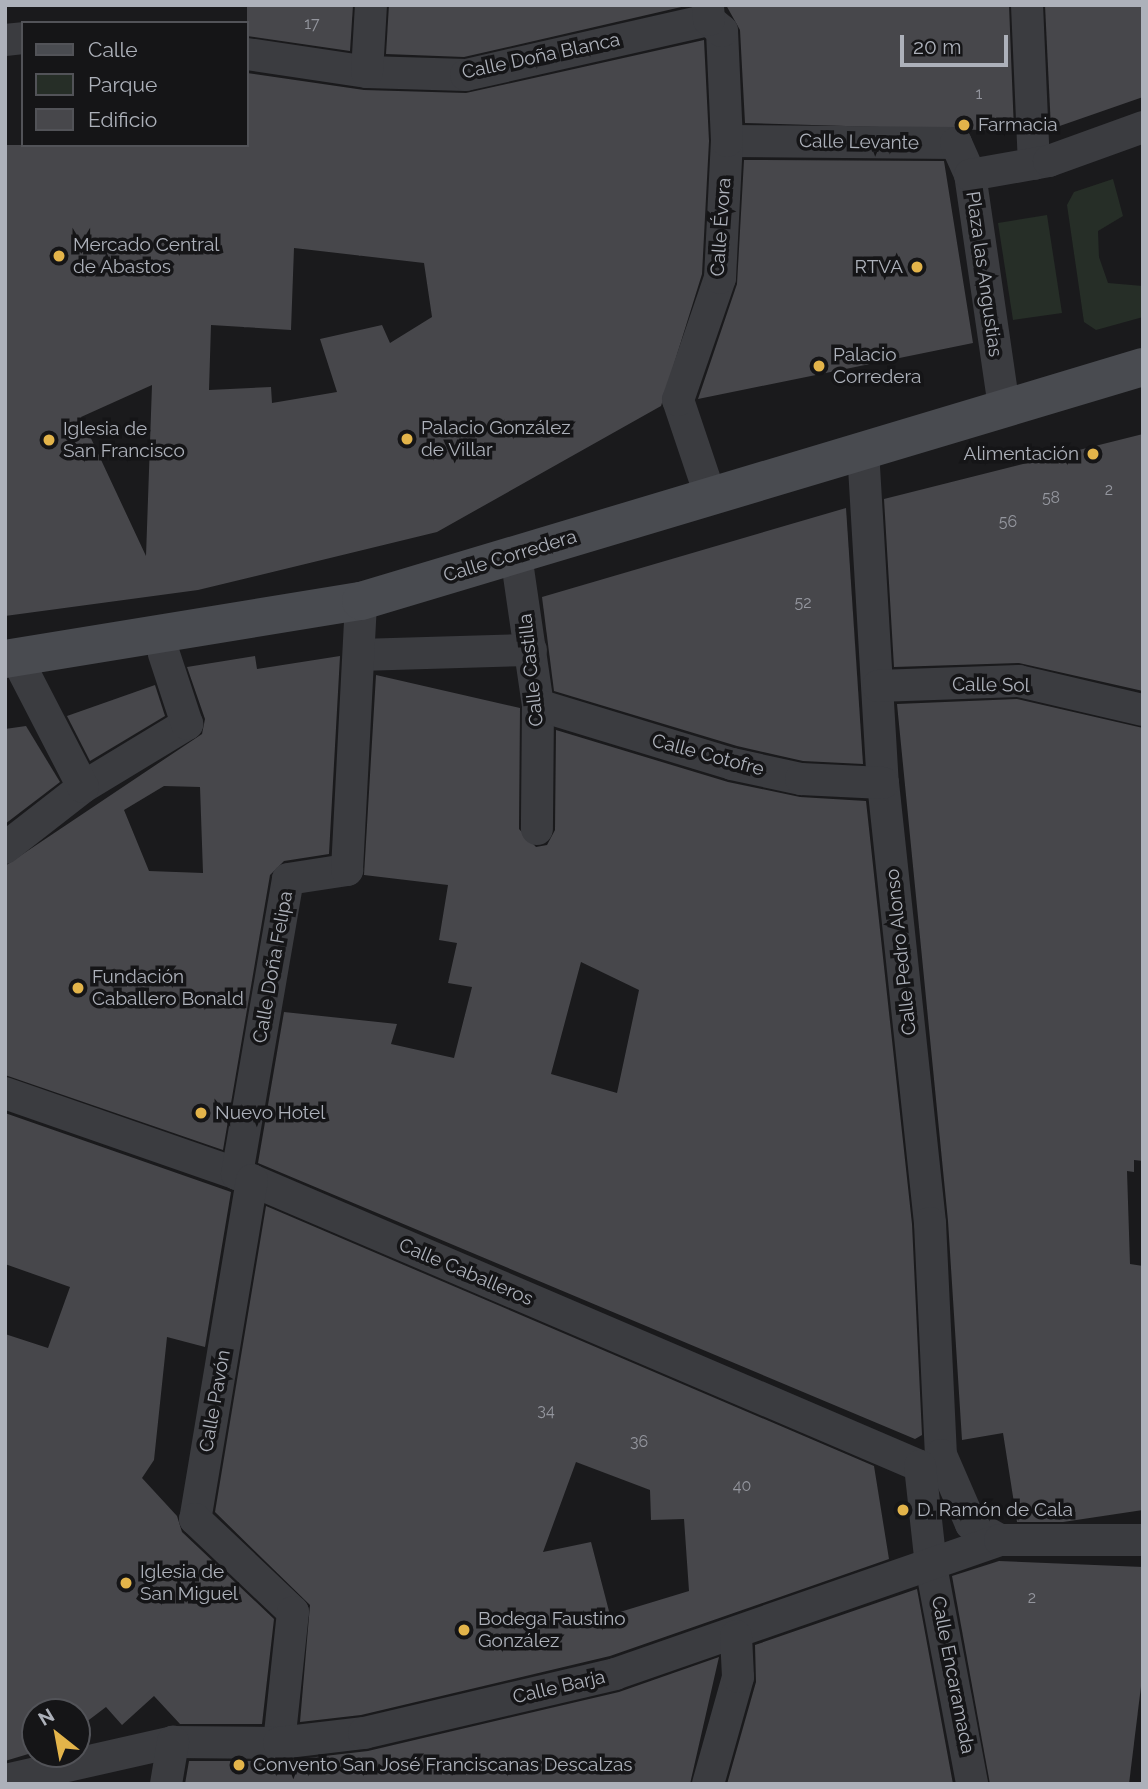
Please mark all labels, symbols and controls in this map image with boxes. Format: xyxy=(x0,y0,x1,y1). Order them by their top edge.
house number: 17 xyxy=(304,14,320,34)
legend xyxy=(21,21,248,147)
scale bar xyxy=(903,21,1012,65)
street label: Calle Doña Blanca xyxy=(460,28,622,84)
text: 20 m xyxy=(913,34,961,59)
text: Calle xyxy=(88,37,138,62)
text: Parque xyxy=(88,72,157,97)
house number: 1 xyxy=(976,84,982,104)
text: Edificio xyxy=(88,107,157,132)
place label: Farmacia xyxy=(978,114,1058,136)
marker: Farmacia xyxy=(956,117,972,133)
street label: Calle Levante xyxy=(799,130,919,154)
street label: Calle Évora xyxy=(706,177,736,277)
street label: Plaza las Angustias xyxy=(961,189,1007,359)
place label: Mercado Central de Abastos xyxy=(73,234,219,278)
marker: Mercado Central de Abastos xyxy=(51,248,67,264)
place label: RTVA xyxy=(855,256,903,278)
marker: RTVA xyxy=(909,259,925,275)
place label: Palacio Corredera xyxy=(833,344,921,388)
marker: Palacio Corredera xyxy=(811,358,827,374)
place label: Palacio González de Villar xyxy=(421,417,571,461)
place label: Iglesia de San Francisco xyxy=(63,418,185,462)
marker: Palacio González de Villar xyxy=(399,431,415,447)
marker: Iglesia de San Francisco xyxy=(41,432,57,448)
place label: Alimentación xyxy=(964,443,1079,465)
marker: Alimentación xyxy=(1085,446,1101,462)
house number: 2 xyxy=(1105,480,1113,500)
house number: 58 xyxy=(1042,488,1060,508)
house number: 56 xyxy=(999,512,1017,532)
street label: Calle Corredera xyxy=(441,525,579,587)
house number: 52 xyxy=(794,593,812,613)
street label: Calle Castilla xyxy=(514,612,548,728)
street label: Calle Sol xyxy=(952,673,1030,697)
street label: Calle Cotofre xyxy=(649,729,767,781)
street label: Calle Pedro Alonso xyxy=(881,867,921,1037)
street label: Calle Doña Felipa xyxy=(248,889,298,1045)
place label: Fundación Caballero Bonald xyxy=(92,966,244,1010)
marker: Fundación Caballero Bonald xyxy=(70,980,86,996)
place label: Nuevo Hotel xyxy=(215,1102,325,1124)
marker: Nuevo Hotel xyxy=(193,1105,209,1121)
street label: Calle Caballeros xyxy=(395,1233,537,1311)
street label: Calle Pavón xyxy=(195,1348,235,1454)
house number: 34 xyxy=(537,1401,555,1421)
house number: 36 xyxy=(630,1432,648,1452)
house number: 40 xyxy=(733,1476,751,1496)
place label: D. Ramón de Cala xyxy=(917,1499,1073,1521)
marker: D. Ramón de Cala xyxy=(895,1502,911,1518)
place label: Iglesia de San Miguel xyxy=(140,1561,238,1605)
marker: Iglesia de San Miguel xyxy=(118,1575,134,1591)
house number: 2 xyxy=(1028,1588,1036,1608)
street label: Calle Encaramada xyxy=(927,1594,979,1756)
place label: Bodega Faustino González xyxy=(478,1608,626,1652)
marker: Bodega Faustino González xyxy=(456,1622,472,1638)
street label: Calle Barja xyxy=(511,1665,607,1709)
north arrow xyxy=(21,1698,91,1768)
text: N xyxy=(34,1704,58,1730)
place label: Convento San José Franciscanas Descalzas xyxy=(253,1754,633,1776)
marker: Convento San José Franciscanas Descalzas xyxy=(231,1757,247,1773)

